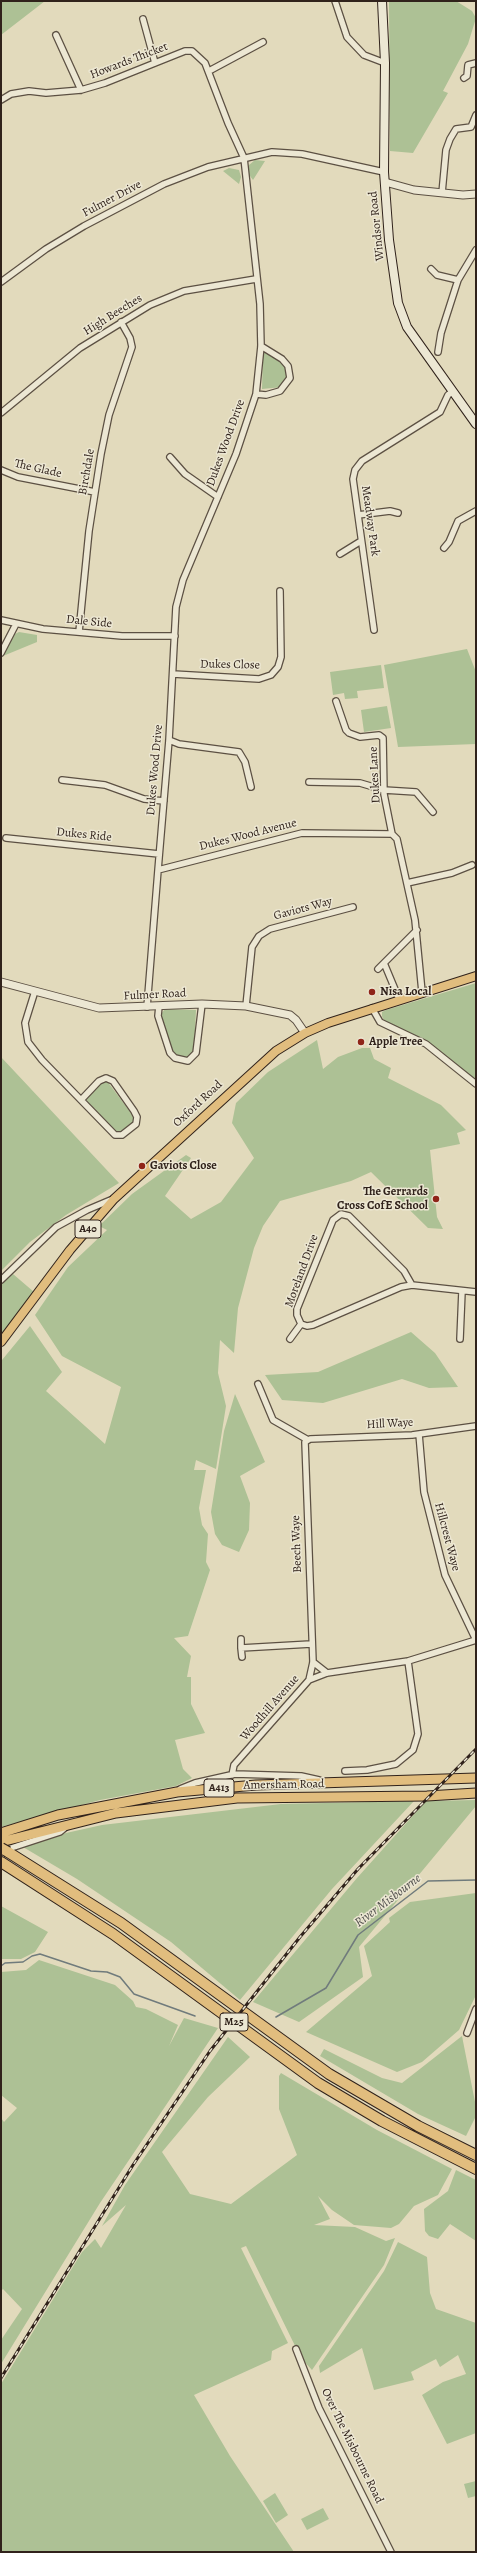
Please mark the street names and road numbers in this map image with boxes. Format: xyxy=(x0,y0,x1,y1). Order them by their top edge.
street label: Howards Thicket xyxy=(88,40,170,82)
street label: Fulmer Drive xyxy=(80,177,144,221)
street label: Windsor Road xyxy=(366,191,388,261)
street label: High Beeches xyxy=(81,291,145,339)
street label: Dukes Wood Drive xyxy=(204,398,248,488)
street label: Birchdale xyxy=(76,448,98,496)
street label: The Glade xyxy=(13,457,63,481)
street label: Meadway Park xyxy=(358,485,382,557)
street label: Dale Side xyxy=(65,612,113,632)
street label: Dukes Close xyxy=(200,657,260,673)
street label: Dukes Wood Drive xyxy=(144,724,166,816)
street label: Dukes Lane xyxy=(366,746,384,804)
street label: Dukes Wood Avenue xyxy=(198,816,298,854)
street label: Dukes Ride xyxy=(56,825,112,845)
street label: Gaviots Way xyxy=(272,894,334,924)
street label: Fulmer Road xyxy=(123,986,187,1004)
street label: Oxford Road xyxy=(170,1078,226,1130)
road number: A40 xyxy=(75,1220,101,1238)
street label: Moreland Drive xyxy=(282,1233,322,1309)
street label: Hill Waye xyxy=(366,1416,414,1432)
street label: Hillcrest Waye xyxy=(431,1501,463,1573)
street label: Beech Waye xyxy=(289,1515,305,1573)
street label: Woodhill Avenue xyxy=(238,1672,302,1744)
street label: Amersham Road xyxy=(243,1777,325,1793)
road number: A413 xyxy=(204,1779,234,1797)
road number: M25 xyxy=(220,2013,248,2031)
street label: Over The Misbourne Road xyxy=(318,2386,386,2506)

